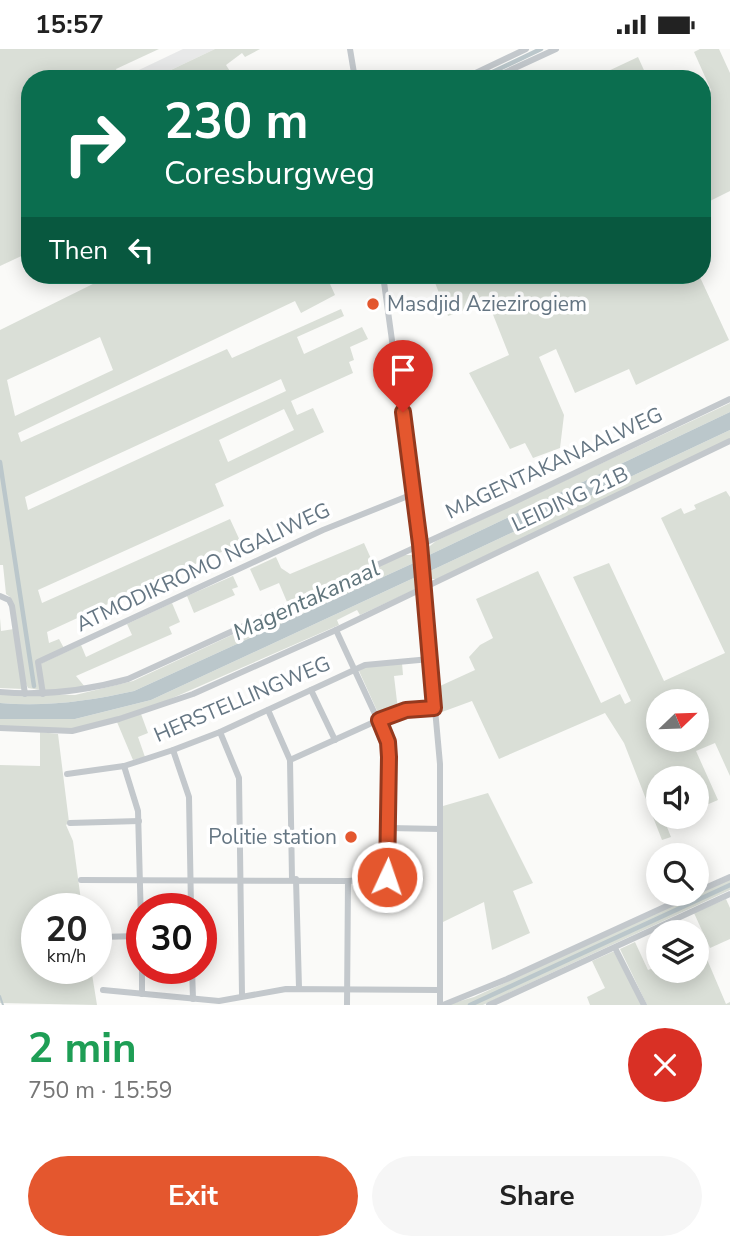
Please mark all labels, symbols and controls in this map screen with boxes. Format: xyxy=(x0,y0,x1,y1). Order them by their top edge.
text: 15:57 xyxy=(35,7,104,42)
text: 230 m xyxy=(164,88,308,155)
icon: right xyxy=(49,98,140,189)
text: Coresburgweg xyxy=(164,152,375,195)
icon: left xyxy=(122,231,160,269)
text: Then xyxy=(49,233,108,268)
place label: Masdjid Aziezirogiem xyxy=(387,290,587,318)
marker: Masdjid Aziezirogiem xyxy=(365,296,381,312)
pin xyxy=(373,340,433,412)
icon: arrive xyxy=(384,351,422,389)
street label: MAGENTAKANAALWEG xyxy=(441,400,667,526)
street label: LEIDING 21B xyxy=(507,460,633,538)
street label: ATMODIKROMO NGALIWEG xyxy=(71,496,335,638)
water label: Magentakanaal xyxy=(228,553,385,648)
street label: HERSTELLINGWEG xyxy=(150,649,334,749)
north arrow xyxy=(646,689,709,753)
map controls xyxy=(646,689,709,983)
button: sound xyxy=(646,766,709,829)
place label: Politie station xyxy=(208,823,337,851)
marker: Politie station xyxy=(343,829,359,845)
position arrow xyxy=(350,840,424,914)
button: search xyxy=(646,843,709,906)
speed limit sign: 30 xyxy=(126,893,217,984)
text: 20 xyxy=(45,906,88,953)
button: layers xyxy=(646,920,709,983)
text: km/h xyxy=(47,944,86,968)
text: 2 min xyxy=(28,1020,137,1077)
button: close xyxy=(628,1028,702,1102)
text: 750 m · 15:59 xyxy=(28,1075,173,1106)
button: Exit xyxy=(28,1156,358,1236)
button: Share xyxy=(372,1156,702,1236)

